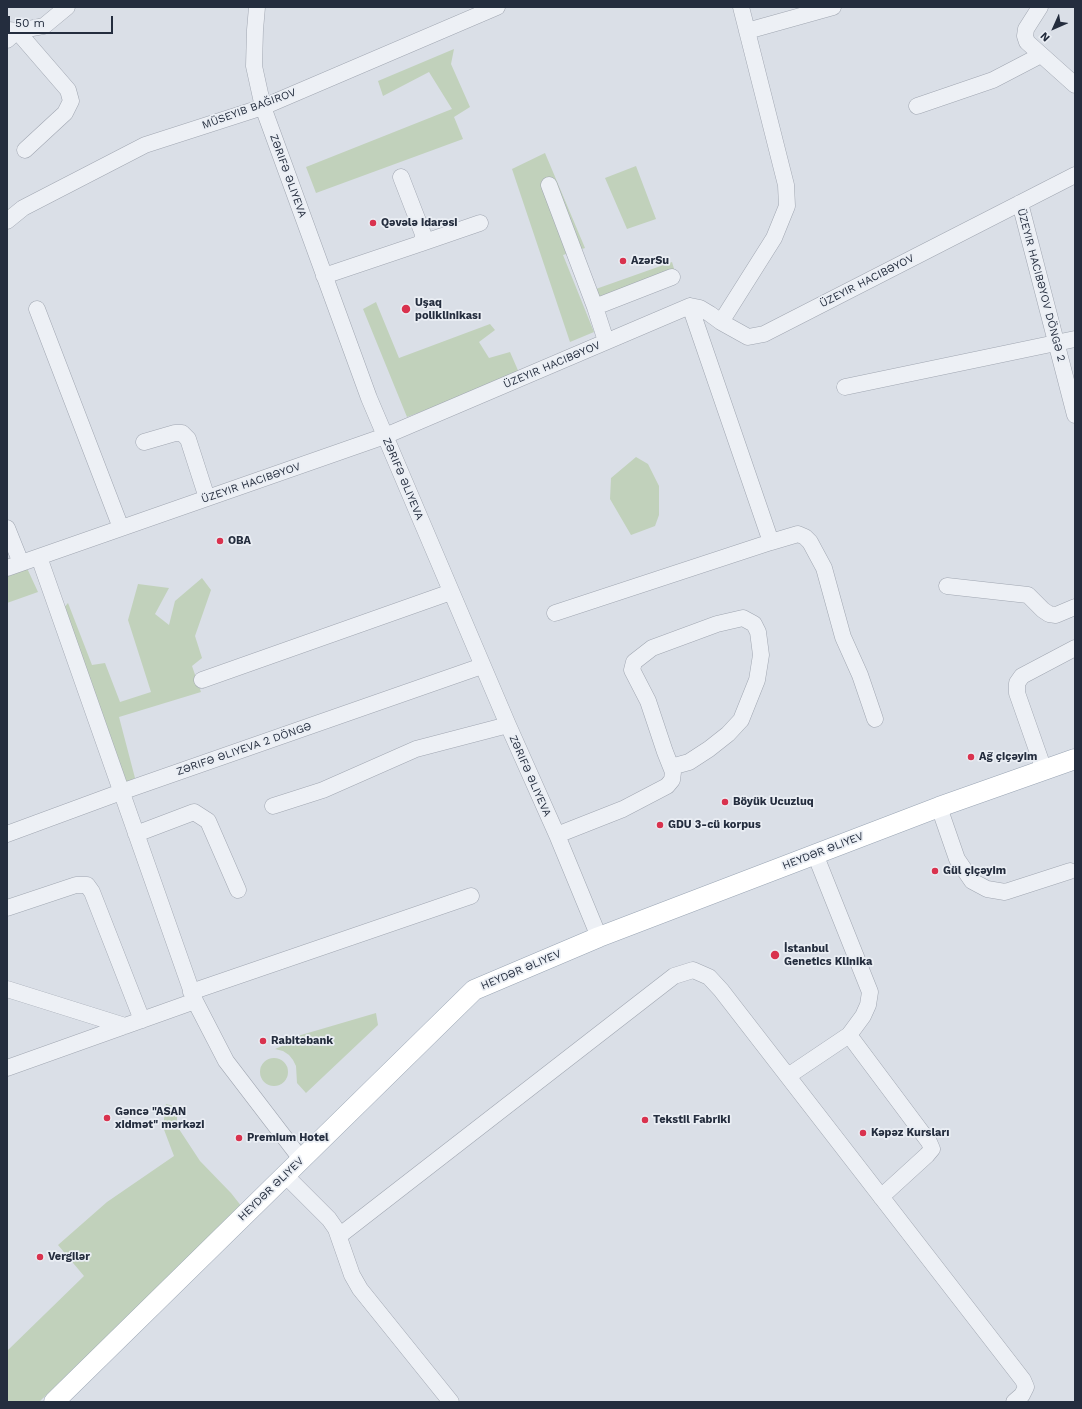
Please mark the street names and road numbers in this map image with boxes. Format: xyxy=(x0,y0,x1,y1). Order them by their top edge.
street label: MÜSEYIB BAĞIROV xyxy=(200,86,298,132)
street label: ZƏRIFƏ ƏLIYEVA xyxy=(267,132,309,220)
street label: ÜZEYIR HACIBƏYOV DÖNGƏ 2 xyxy=(1014,207,1068,363)
street label: ÜZEYIR HACIBƏYOV xyxy=(818,251,916,311)
street label: ÜZEYIR HACIBƏYOV xyxy=(502,339,602,391)
street label: ZƏRIFƏ ƏLIYEVA xyxy=(380,436,426,522)
street label: ÜZEYIR HACIBƏYOV xyxy=(200,460,302,506)
street label: ZƏRIFƏ ƏLIYEVA 2 DÖNGƏ xyxy=(175,720,313,778)
street label: ZƏRIFƏ ƏLIYEVA xyxy=(506,733,554,819)
street label: HEYDƏR ƏLIYEV xyxy=(781,829,865,873)
street label: HEYDƏR ƏLIYEV xyxy=(479,947,563,993)
street label: HEYDƏR ƏLIYEV xyxy=(236,1154,306,1224)

